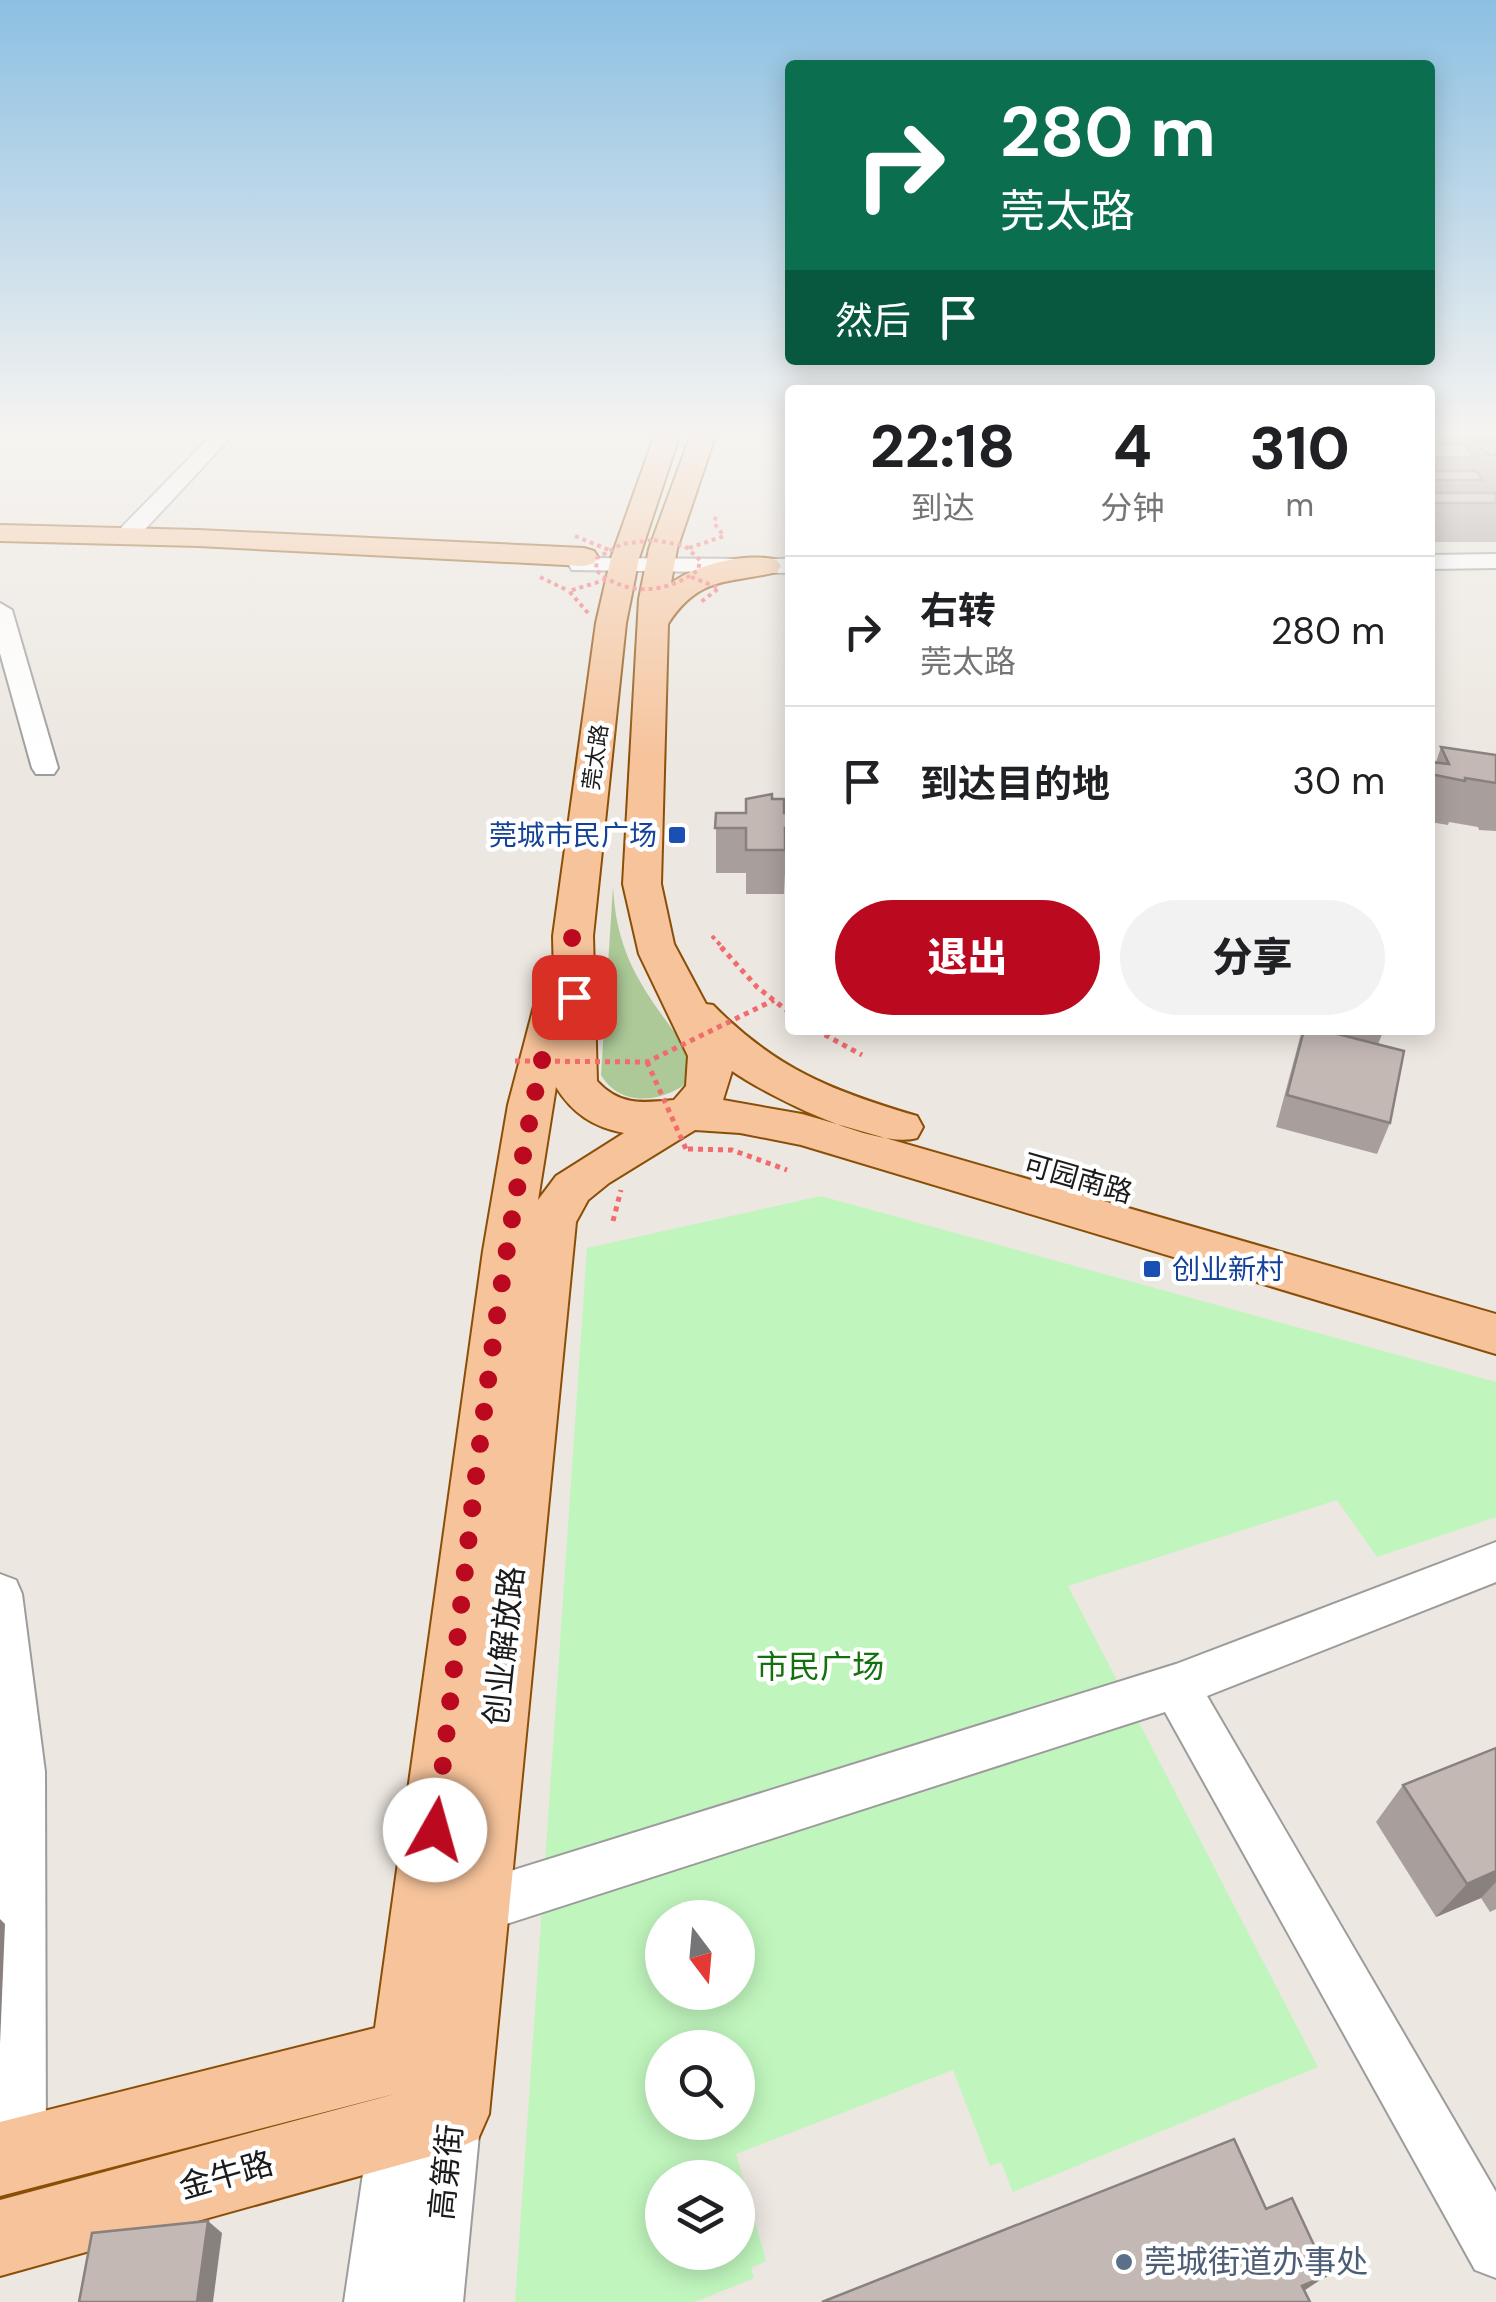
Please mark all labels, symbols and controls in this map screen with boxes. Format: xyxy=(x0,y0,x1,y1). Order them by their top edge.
text: 280 m xyxy=(1000,87,1216,178)
icon: right xyxy=(835,100,965,230)
text: 莞太路 xyxy=(1000,182,1135,241)
icon: arrive xyxy=(931,290,986,345)
text: 然后 xyxy=(835,296,911,346)
text: 22:18 xyxy=(870,407,1015,486)
text: 4 xyxy=(1113,407,1152,486)
text: 310 xyxy=(1250,409,1350,488)
text: m xyxy=(1285,484,1314,526)
text: 到达 xyxy=(911,487,975,529)
text: 分钟 xyxy=(1100,487,1164,529)
text: 右转 xyxy=(920,586,996,636)
icon: right xyxy=(835,604,890,659)
text: 280 m xyxy=(1271,606,1385,656)
text: 莞太路 xyxy=(920,641,1016,683)
street label: 莞太路 xyxy=(577,722,614,792)
icon: arrive xyxy=(835,754,890,809)
text: 30 m xyxy=(1293,756,1385,806)
text: 到达目的地 xyxy=(920,759,1110,809)
place label: 莞城市民广场 xyxy=(489,817,657,854)
marker: 莞城市民广场 xyxy=(666,824,688,846)
button: 退出 xyxy=(835,900,1100,1015)
button: 分享 xyxy=(1120,900,1385,1015)
pin xyxy=(532,955,617,1040)
icon: arrive xyxy=(547,970,602,1025)
street label: 可园南路 xyxy=(1019,1145,1137,1212)
place label: 创业新村 xyxy=(1172,1251,1284,1288)
marker: 创业新村 xyxy=(1141,1258,1163,1280)
street label: 创业解放路 xyxy=(475,1564,533,1728)
park label: 市民广场 xyxy=(756,1646,884,1688)
position arrow xyxy=(383,1778,487,1882)
north arrow xyxy=(645,1900,755,2010)
map controls xyxy=(645,1900,755,2270)
button: search xyxy=(645,2030,755,2140)
street label: 高第街 xyxy=(420,2122,472,2222)
street label: 金牛路 xyxy=(174,2142,278,2208)
button: layers xyxy=(645,2160,755,2270)
place label: 莞城街道办事处 xyxy=(1144,2241,1368,2283)
marker: 莞城街道办事处 xyxy=(1113,2251,1135,2273)

